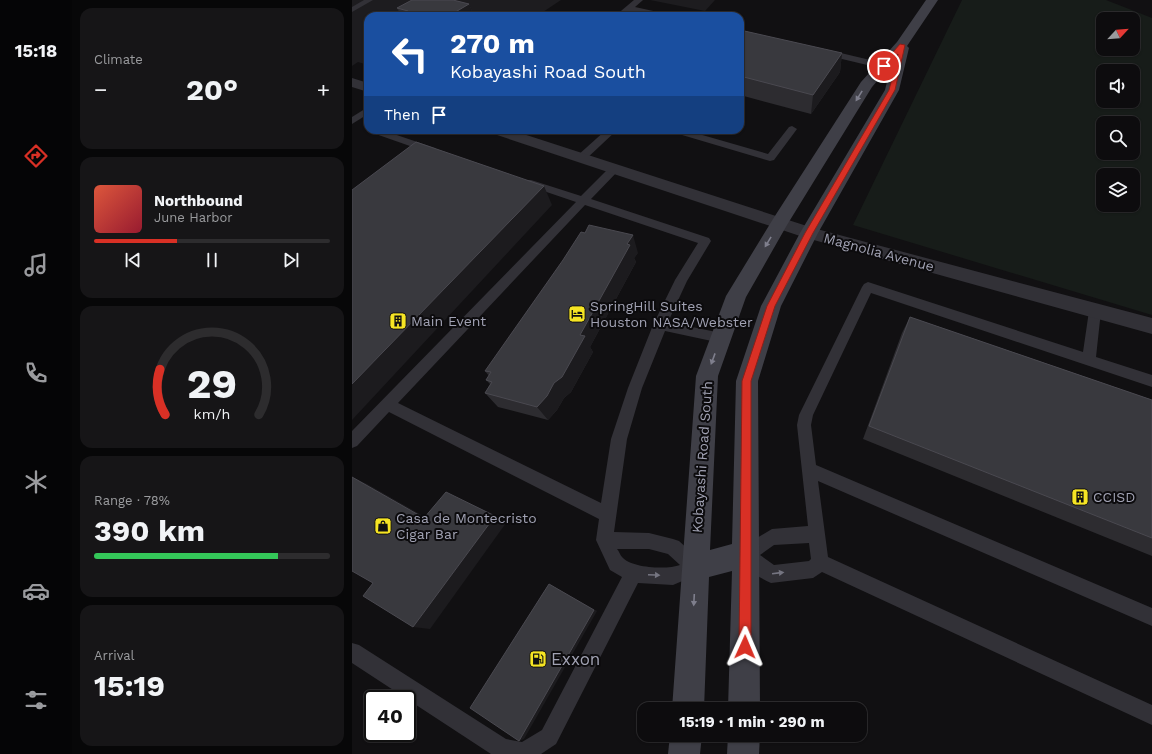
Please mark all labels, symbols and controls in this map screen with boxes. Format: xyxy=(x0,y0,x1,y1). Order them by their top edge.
north arrow xyxy=(1096,12,1140,56)
map controls xyxy=(1096,12,1140,212)
text: 270 m xyxy=(450,27,535,60)
icon: left xyxy=(384,28,436,80)
text: 15:18 xyxy=(15,40,57,61)
pin xyxy=(867,49,901,83)
text: Climate xyxy=(94,52,143,67)
icon: arrive xyxy=(873,55,895,77)
text: Kobayashi Road South xyxy=(450,61,646,82)
button: sound xyxy=(1096,64,1140,108)
text: 20° xyxy=(186,72,238,107)
text: − xyxy=(94,77,107,102)
text: + xyxy=(317,77,330,102)
one-way arrow xyxy=(856,90,863,102)
icon: arrive xyxy=(428,104,450,126)
text: Then xyxy=(384,106,420,124)
button: search xyxy=(1096,116,1140,160)
icon: directions xyxy=(22,142,50,170)
button: layers xyxy=(1096,168,1140,212)
text: Northbound xyxy=(154,192,243,210)
text: June Harbor xyxy=(154,210,233,225)
street label: Magnolia Avenue xyxy=(822,230,936,274)
one-way arrow xyxy=(765,236,772,248)
icon: previous xyxy=(122,249,144,271)
icon: pause xyxy=(201,249,223,271)
icon: next xyxy=(280,249,302,271)
icon: music xyxy=(22,251,50,279)
place label: SpringHill Suites Houston NASA/Webster xyxy=(590,298,753,330)
hotel icon: SpringHill Suites Houston NASA/Webster xyxy=(567,304,587,324)
building icon: Main Event xyxy=(388,311,408,331)
place label: Main Event xyxy=(411,313,486,329)
one-way arrow xyxy=(710,354,716,366)
icon: phone xyxy=(22,359,50,387)
text: 29 xyxy=(187,359,237,408)
street label: Kobayashi Road South xyxy=(689,380,715,534)
text: km/h xyxy=(194,406,230,422)
icon: climate xyxy=(22,468,50,496)
building icon: CCISD xyxy=(1070,487,1090,507)
place label: CCISD xyxy=(1093,489,1135,505)
text: Range · 78% xyxy=(94,493,170,508)
place label: Casa de Montecristo Cigar Bar xyxy=(396,510,537,542)
text: 390 km xyxy=(94,513,205,548)
shop icon: Casa de Montecristo Cigar Bar xyxy=(373,516,393,536)
one-way arrow xyxy=(772,570,784,576)
one-way arrow xyxy=(648,572,660,579)
icon: car xyxy=(22,577,50,605)
one-way arrow xyxy=(690,594,697,606)
position arrow xyxy=(724,626,766,668)
text: Arrival xyxy=(94,648,135,663)
fuel station icon: Exxon xyxy=(528,649,548,669)
place label: Exxon xyxy=(551,649,600,669)
text: 15:19 xyxy=(94,668,165,703)
icon: filters xyxy=(22,686,50,714)
speed limit sign: 40 xyxy=(364,690,416,742)
text: 15:19 · 1 min · 290 m xyxy=(679,713,825,731)

